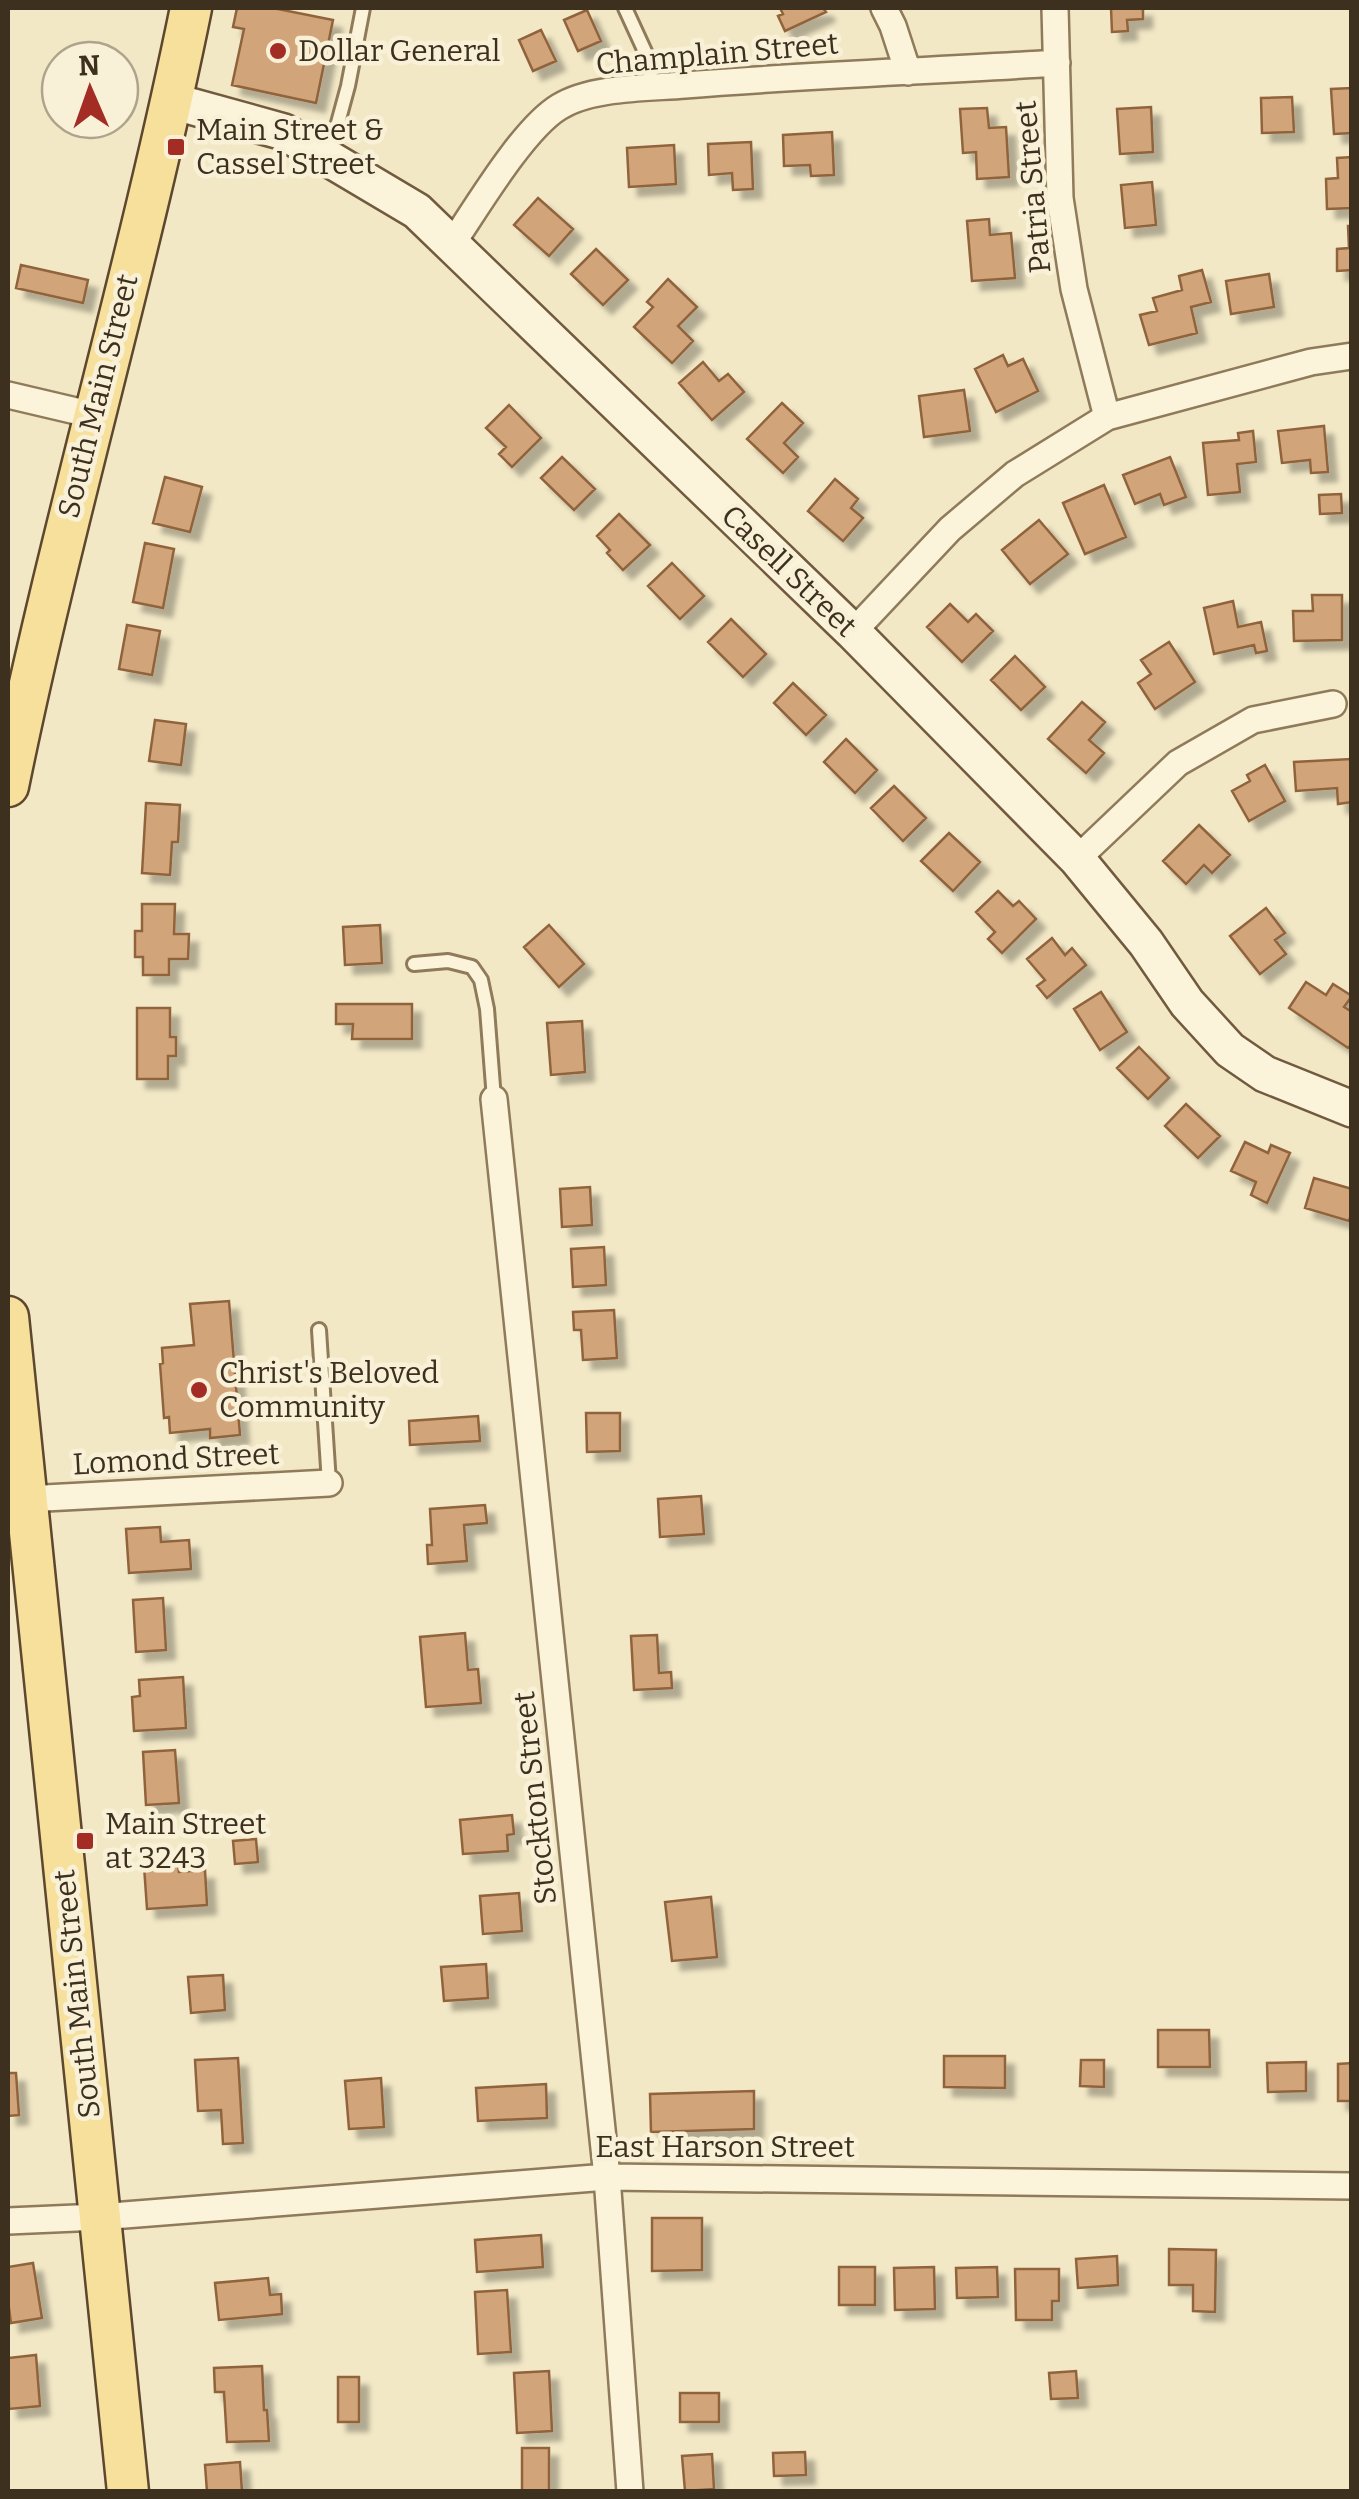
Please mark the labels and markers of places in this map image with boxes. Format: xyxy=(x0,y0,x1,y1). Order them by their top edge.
place label: Dollar General xyxy=(298,33,500,69)
marker: Dollar General xyxy=(267,40,289,62)
place label: Main Street & Cassel Street xyxy=(196,112,384,182)
marker: Main Street & Cassel Street xyxy=(165,136,187,158)
place label: Christ's Beloved Community xyxy=(219,1355,439,1425)
marker: Christ's Beloved Community xyxy=(188,1379,210,1401)
place label: Main Street at 3243 xyxy=(105,1806,266,1876)
marker: Main Street at 3243 xyxy=(74,1830,96,1852)

